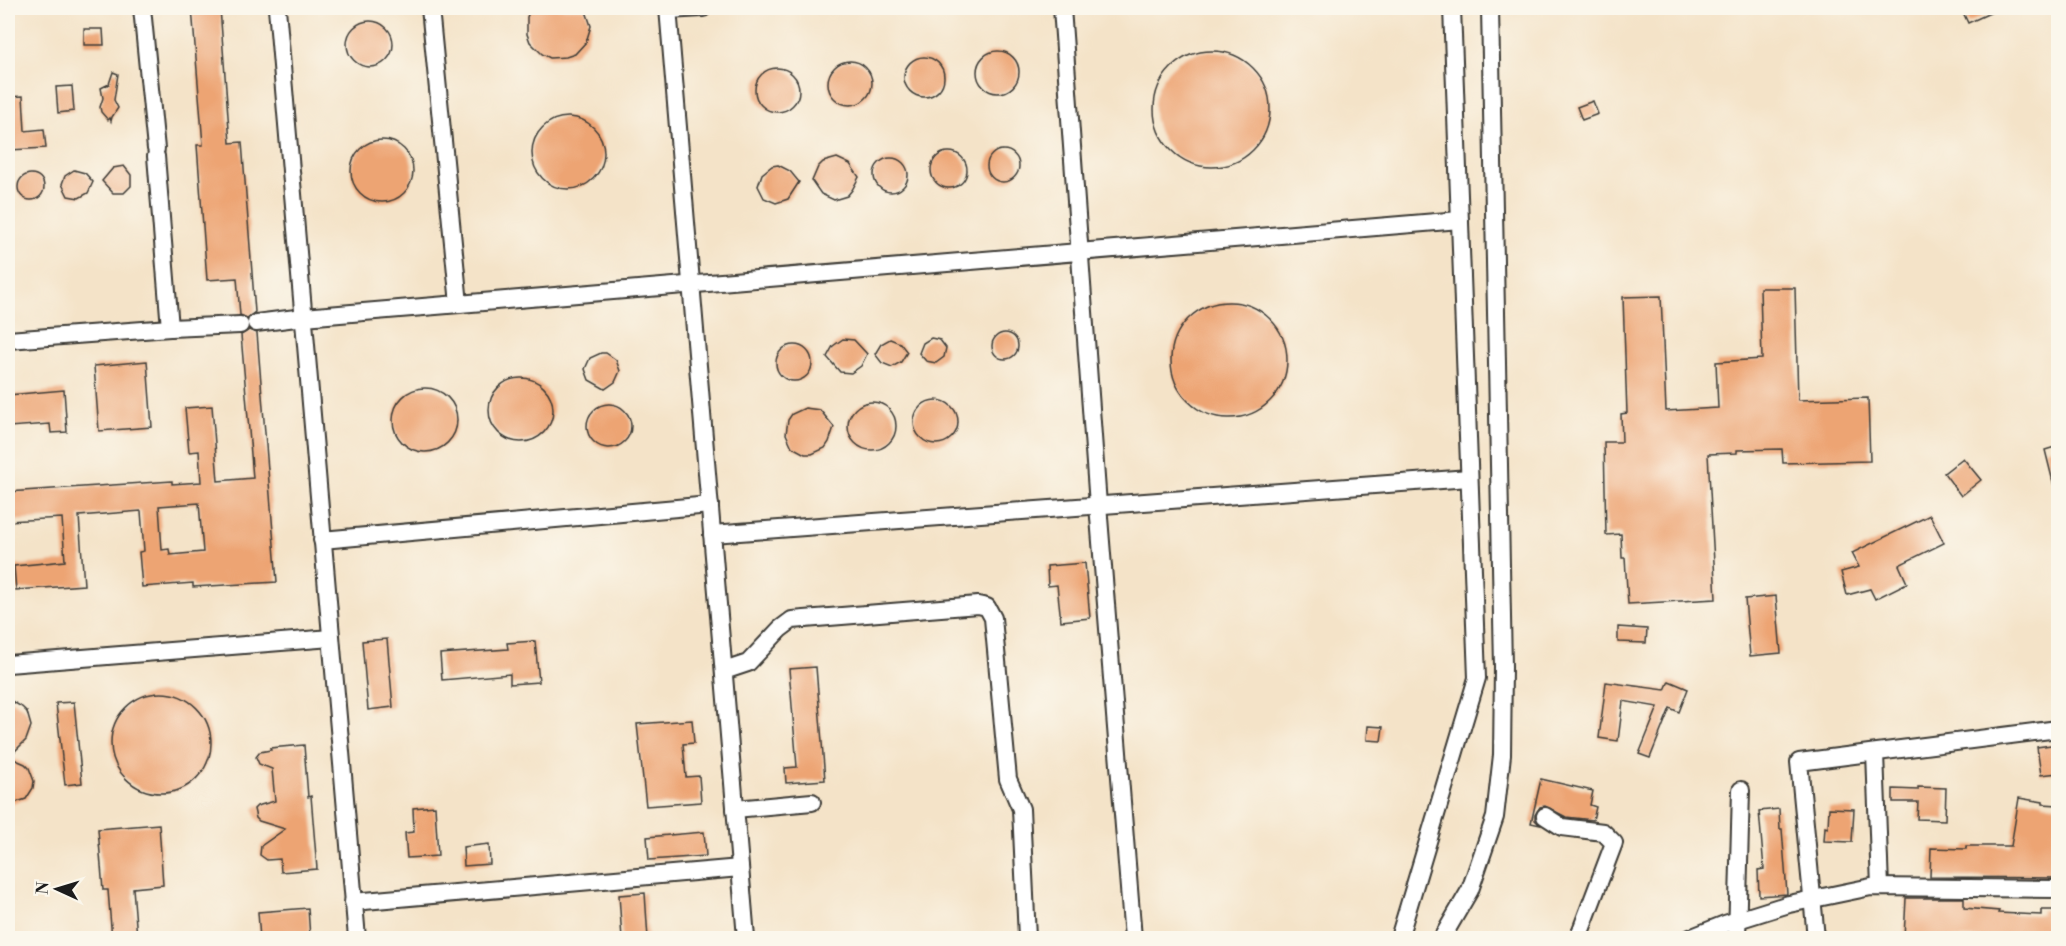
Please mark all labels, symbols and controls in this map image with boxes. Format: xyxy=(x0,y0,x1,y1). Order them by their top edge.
north arrow xyxy=(27,859,87,919)
text: N xyxy=(33,881,53,895)

